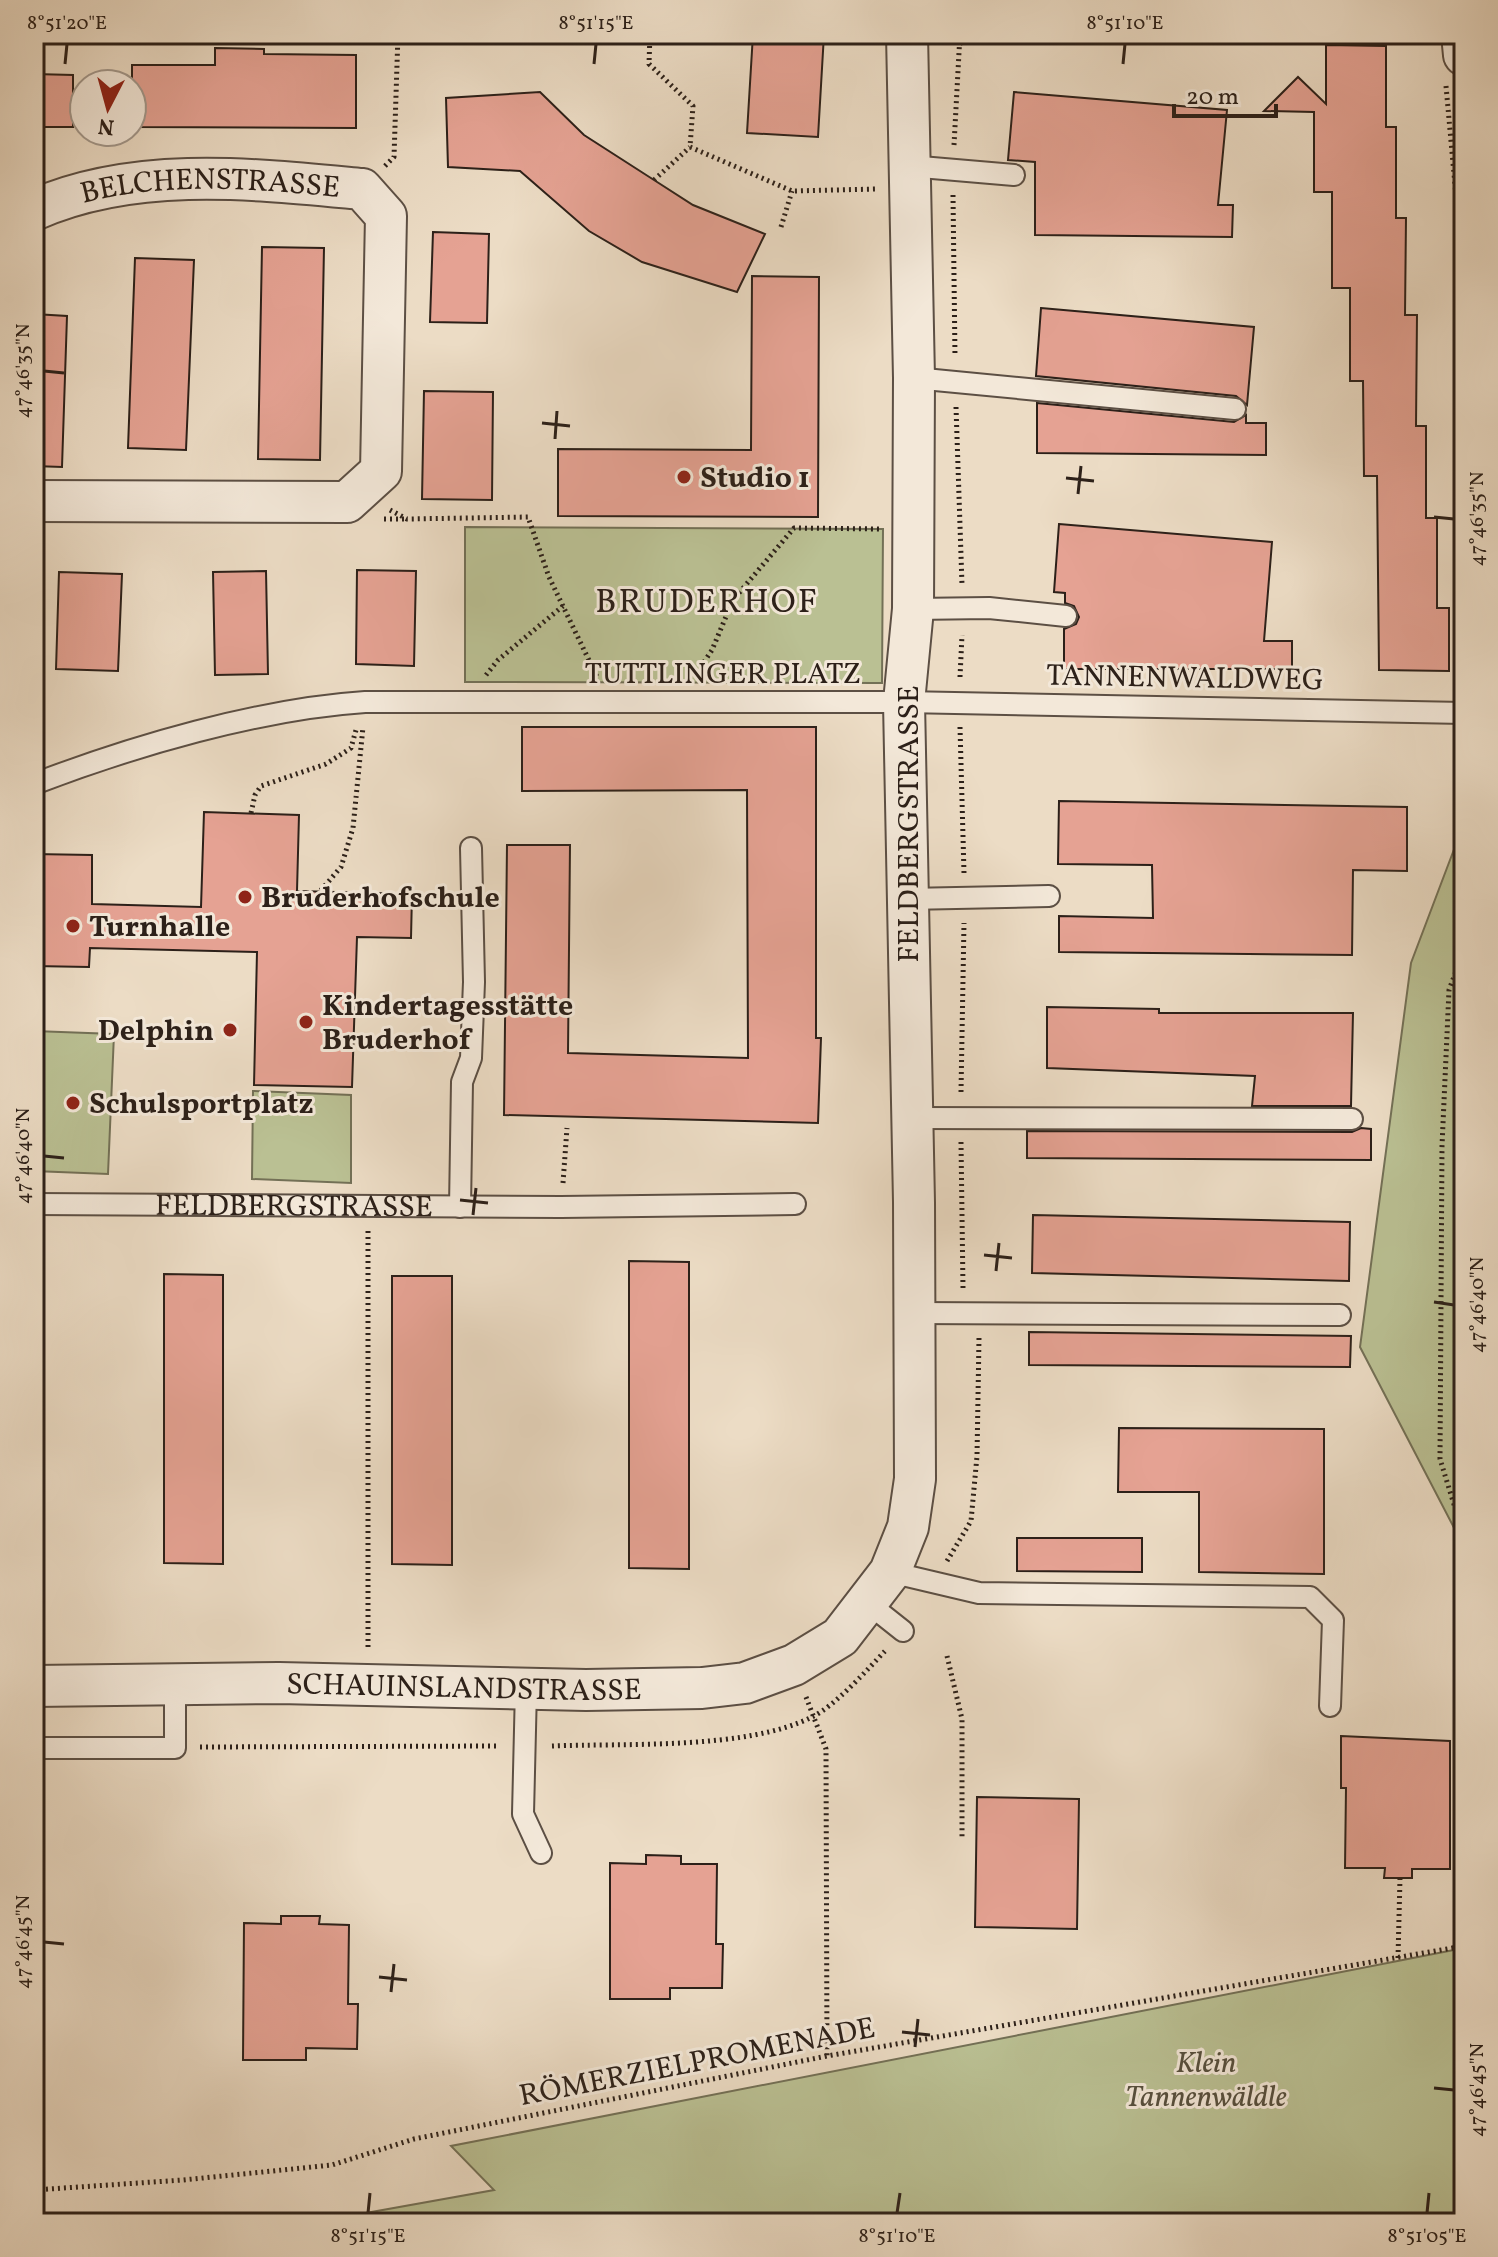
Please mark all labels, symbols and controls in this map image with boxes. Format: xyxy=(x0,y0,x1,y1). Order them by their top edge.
text: 8°51'20"E xyxy=(27,10,107,38)
text: 8°51'15"E xyxy=(558,10,634,38)
text: 8°51'10"E xyxy=(1086,10,1164,38)
north arrow xyxy=(68,68,148,148)
scale bar xyxy=(1174,68,1276,118)
text: 20 m xyxy=(1186,81,1239,115)
text: N xyxy=(97,109,116,142)
street label: BELCHENSTRASSE xyxy=(76,160,342,216)
text: 47°46'35"N xyxy=(10,323,38,418)
place label: Studio 1 xyxy=(700,458,810,500)
marker: Studio 1 xyxy=(675,468,693,486)
text: 47°46'35"N xyxy=(1464,471,1492,566)
district label: BRUDERHOF xyxy=(595,580,819,627)
street label: TUTTLINGER PLATZ xyxy=(584,654,862,696)
street label: TANNENWALDWEG xyxy=(1046,656,1324,702)
street label: FELDBERGSTRASSE xyxy=(889,685,931,963)
place label: Bruderhofschule xyxy=(261,878,500,920)
marker: Bruderhofschule xyxy=(236,888,254,906)
place label: Turnhalle xyxy=(89,907,230,949)
marker: Turnhalle xyxy=(64,917,82,935)
place label: Kindertagesstätte Bruderhof xyxy=(322,986,573,1062)
place label: Delphin xyxy=(98,1011,214,1053)
marker: Kindertagesstätte Bruderhof xyxy=(297,1013,315,1031)
marker: Delphin xyxy=(221,1021,239,1039)
place label: Schulsportplatz xyxy=(89,1084,314,1126)
marker: Schulsportplatz xyxy=(64,1094,82,1112)
text: 47°46'40"N xyxy=(10,1108,38,1204)
street label: FELDBERGSTRASSE xyxy=(155,1186,433,1229)
text: 47°46'40"N xyxy=(1464,1257,1492,1353)
street label: SCHAUINSLANDSTRASSE xyxy=(286,1664,642,1713)
text: 47°46'45"N xyxy=(10,1895,38,1989)
street label: RÖMERZIELPROMENADE xyxy=(516,2008,879,2118)
park label: Klein Tannenwäldle xyxy=(1125,2043,1287,2119)
text: 47°46'45"N xyxy=(1464,2043,1492,2137)
text: 8°51'15"E xyxy=(330,2223,406,2251)
text: 8°51'10"E xyxy=(858,2223,936,2251)
text: 8°51'05"E xyxy=(1388,2223,1466,2251)

